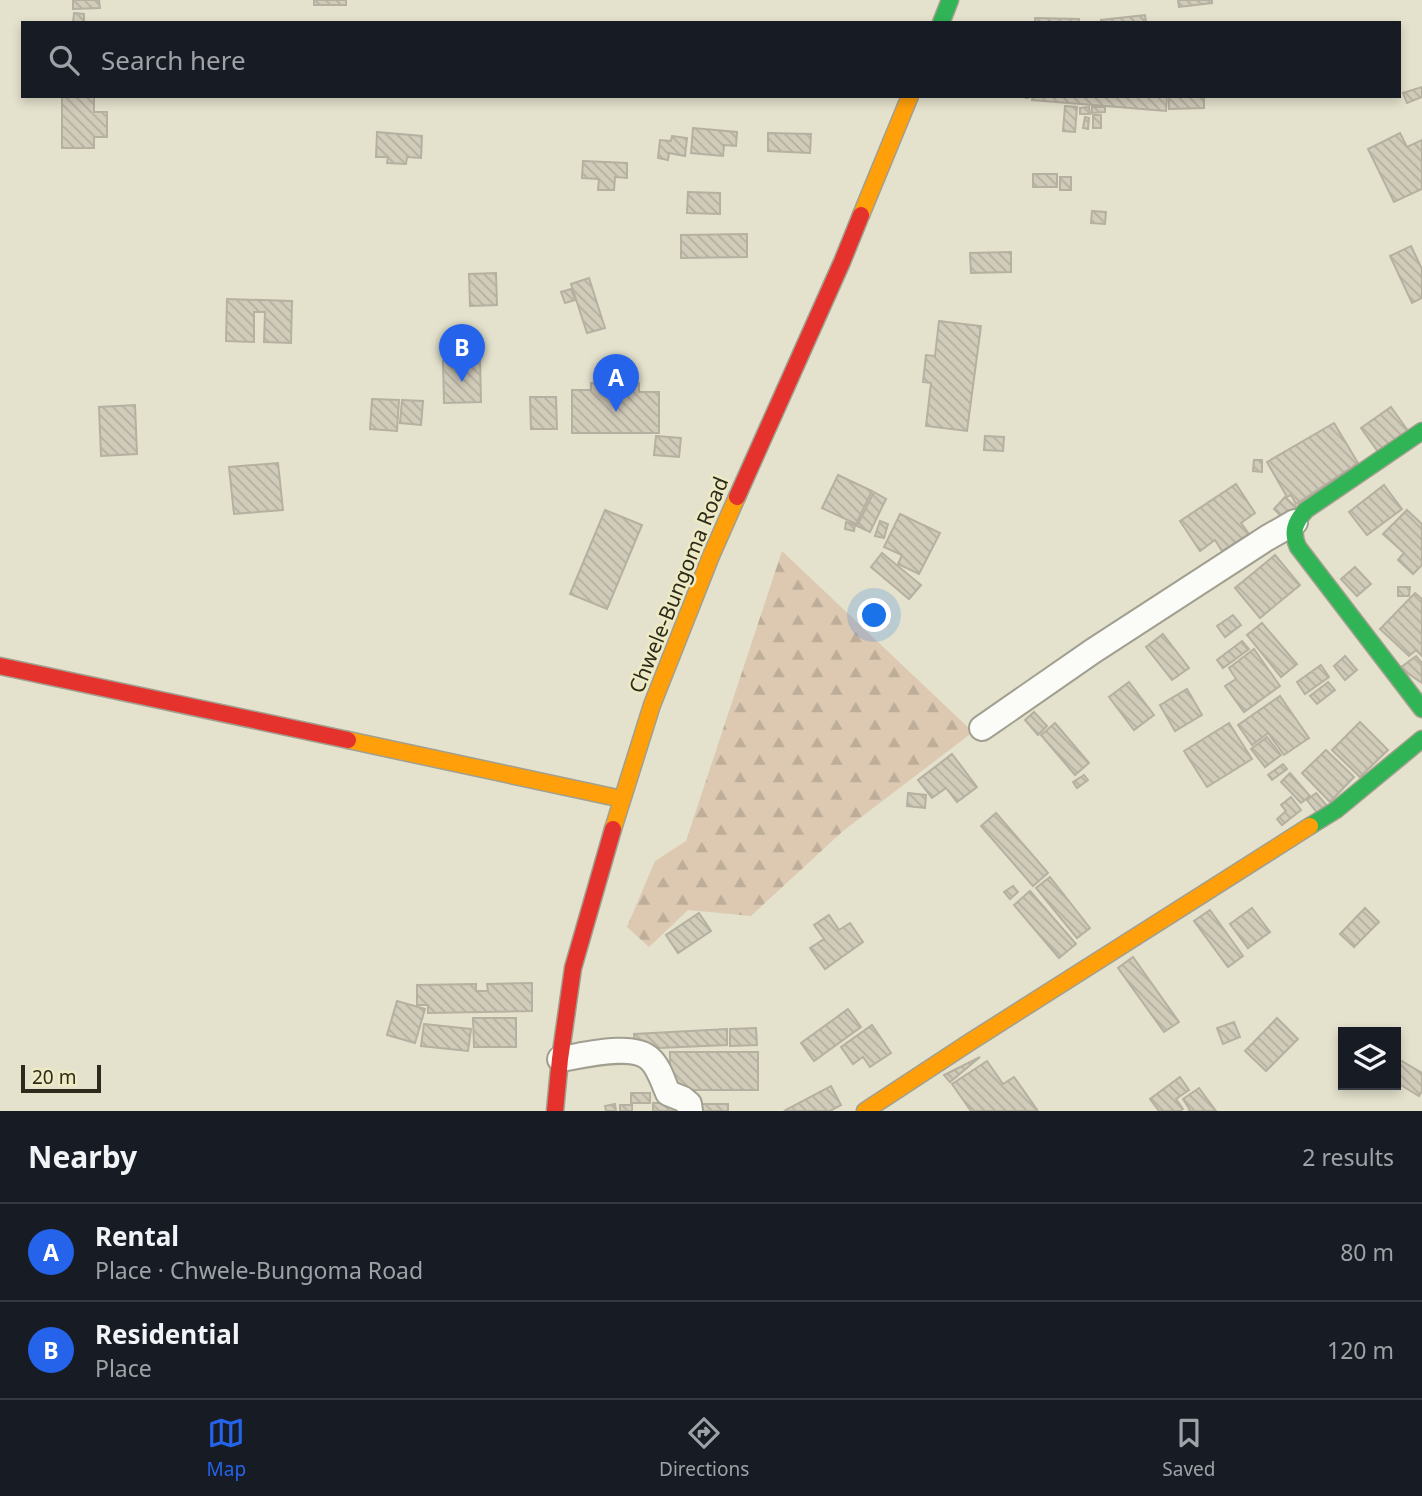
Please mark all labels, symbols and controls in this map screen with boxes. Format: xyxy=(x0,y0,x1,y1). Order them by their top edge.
search box xyxy=(21,21,1401,98)
icon: search xyxy=(45,41,83,79)
text: Search here xyxy=(101,42,246,78)
pin: B xyxy=(439,324,485,382)
pin: A xyxy=(593,354,639,412)
street label: Chwele-Bungoma Road xyxy=(622,472,734,697)
your location xyxy=(857,598,891,632)
map controls xyxy=(1338,1027,1401,1090)
button: layers xyxy=(1338,1027,1401,1090)
scale bar xyxy=(21,1062,102,1094)
text: 20 m xyxy=(32,1064,76,1090)
text: Nearby xyxy=(28,1136,137,1177)
text: 2 results xyxy=(1302,1141,1394,1173)
text: Rental xyxy=(95,1218,179,1254)
text: A xyxy=(43,1236,59,1268)
text: 80 m xyxy=(1340,1236,1394,1268)
text: Place · Chwele-Bungoma Road xyxy=(95,1254,423,1286)
text: Residential xyxy=(95,1316,240,1352)
text: B xyxy=(43,1334,59,1366)
text: 120 m xyxy=(1327,1334,1394,1366)
text: Place xyxy=(95,1352,152,1384)
tab: Map xyxy=(207,1414,246,1482)
tab: Directions xyxy=(659,1414,749,1482)
tab: Saved xyxy=(1162,1414,1215,1482)

